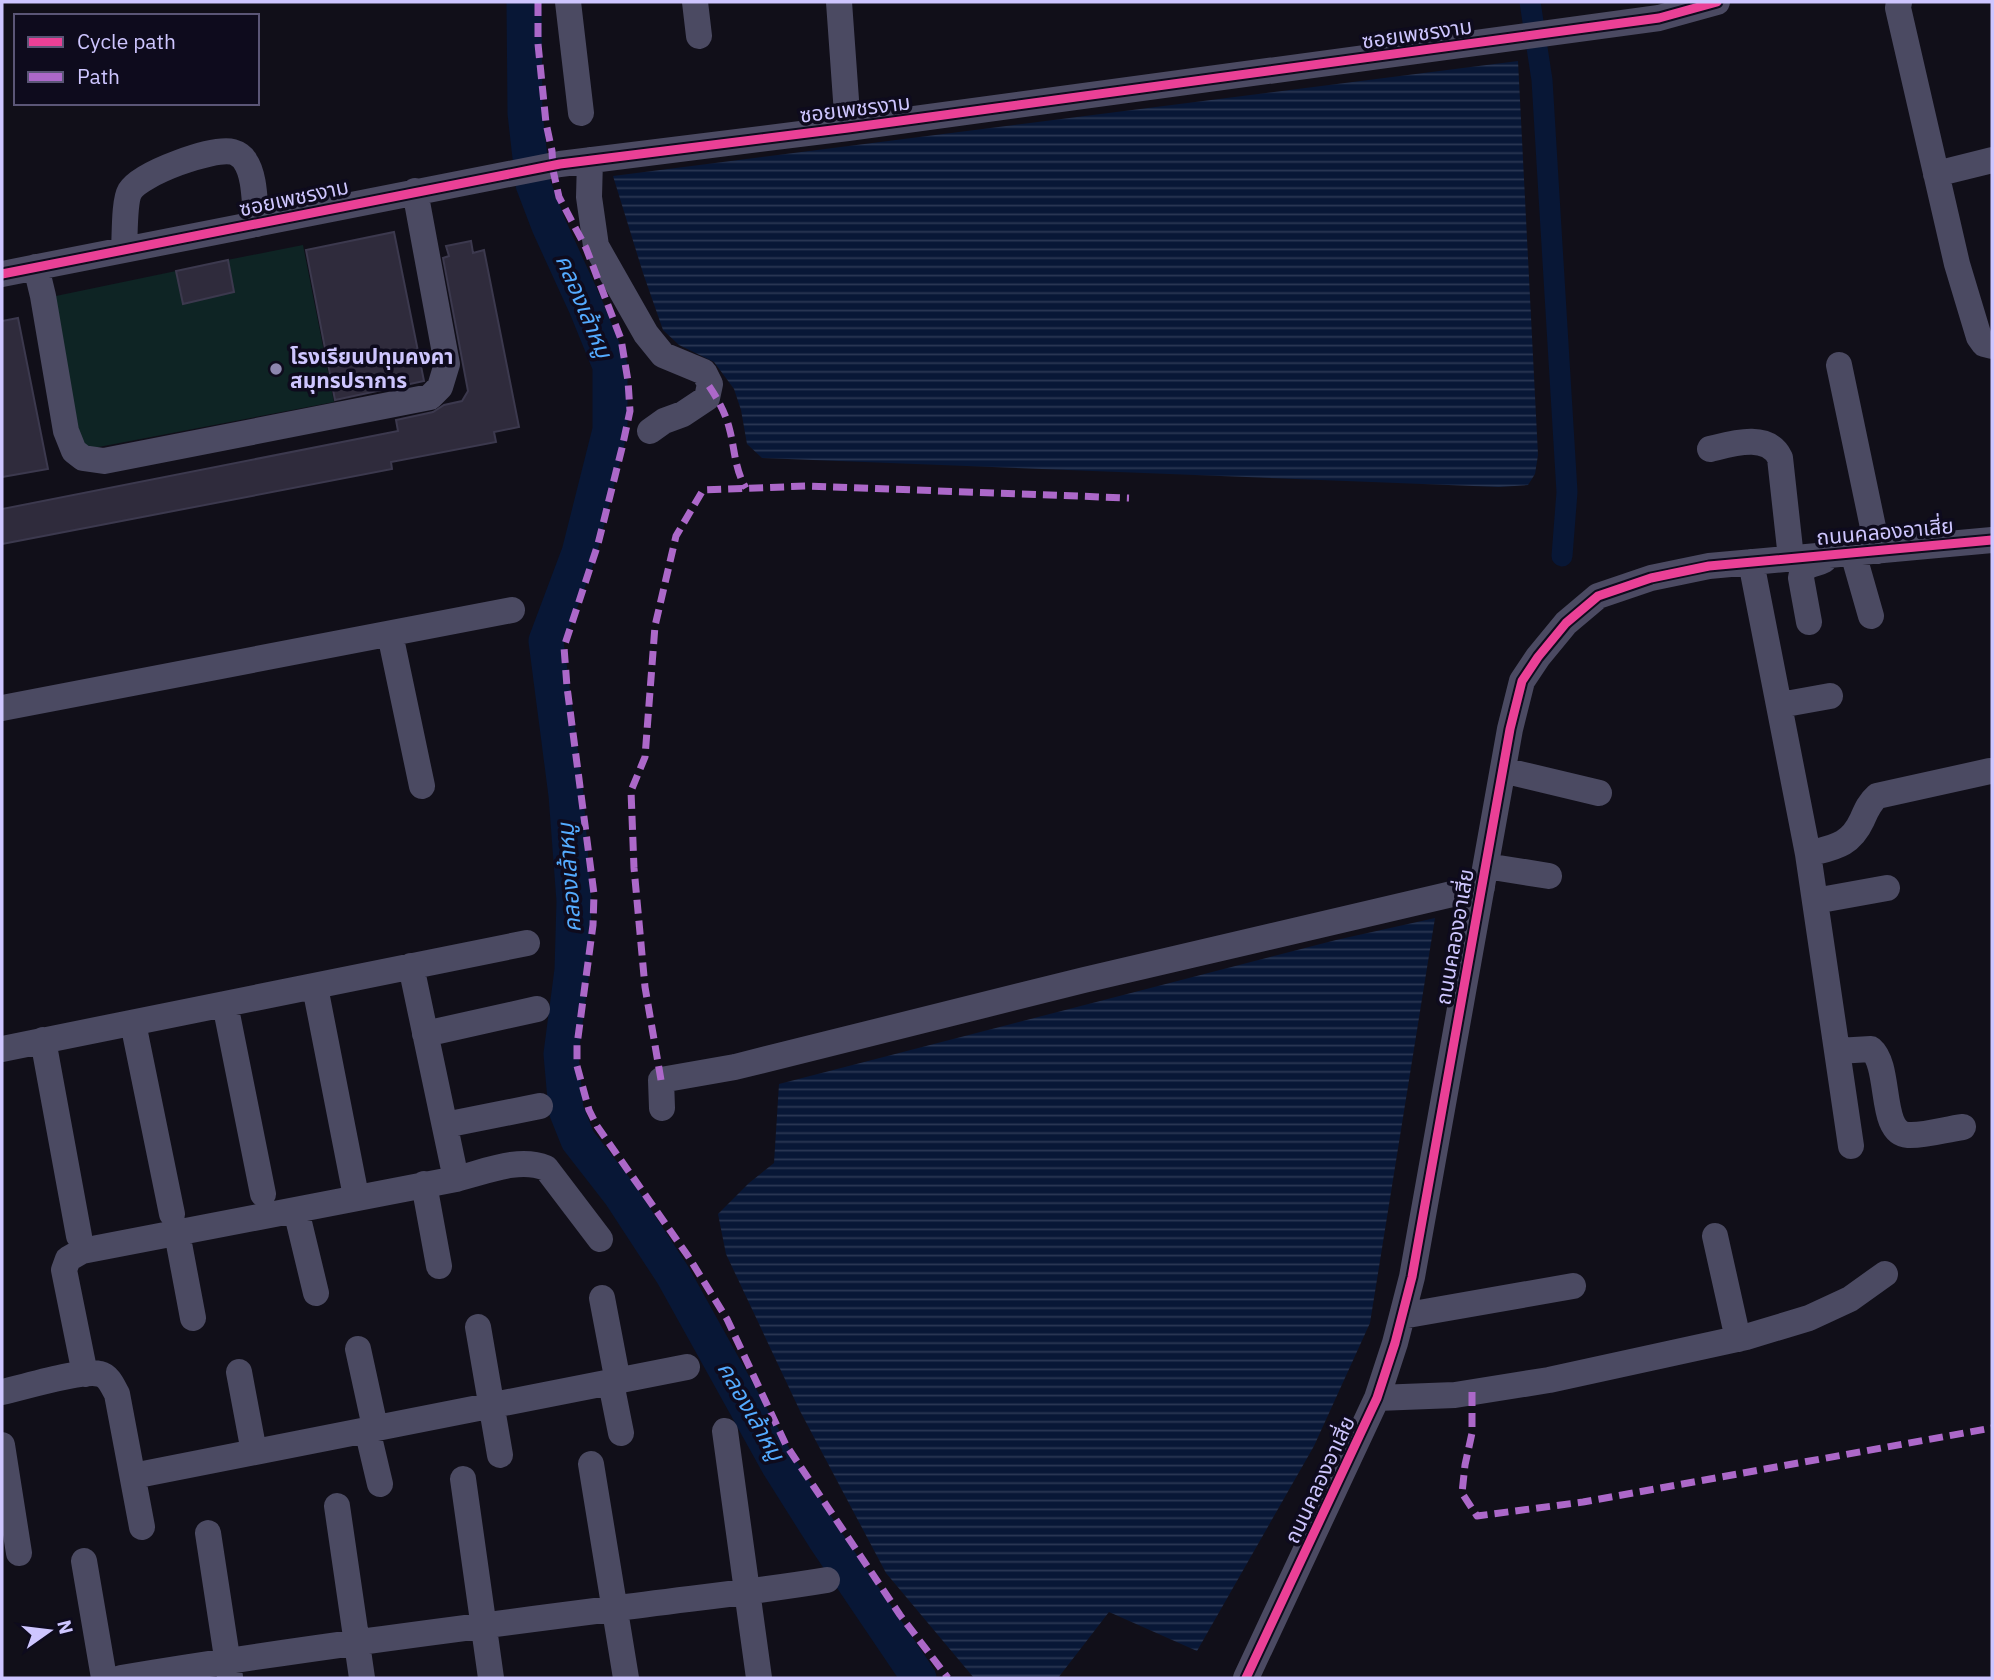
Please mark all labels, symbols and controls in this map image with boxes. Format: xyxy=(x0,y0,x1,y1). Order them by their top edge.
street label: ซอยเพชรงาม xyxy=(1360,11,1474,55)
legend xyxy=(14,14,259,105)
text: Cycle path xyxy=(77,27,176,55)
text: Path xyxy=(77,62,120,90)
street label: ซอยเพชรงาม xyxy=(798,87,912,129)
street label: ซอยเพชรงาม xyxy=(237,172,351,222)
water label: คลองเล้าหมู xyxy=(549,249,621,364)
place label: โรงเรียนปทุมคงคา สมุทรปราการ xyxy=(290,342,453,394)
marker: โรงเรียนปทุมคงคา สมุทรปราการ xyxy=(268,361,284,377)
street label: ถนนคลองอาเสี่ย xyxy=(1815,511,1955,551)
water label: คลองเล้าหมู xyxy=(549,820,588,934)
street label: ถนนคลองอาเสี่ย xyxy=(1428,867,1480,1007)
water label: คลองเล้าหมู xyxy=(711,1356,793,1468)
street label: ถนนคลองอาเสี่ย xyxy=(1277,1411,1361,1548)
north arrow xyxy=(14,1596,84,1666)
text: N xyxy=(52,1617,79,1636)

